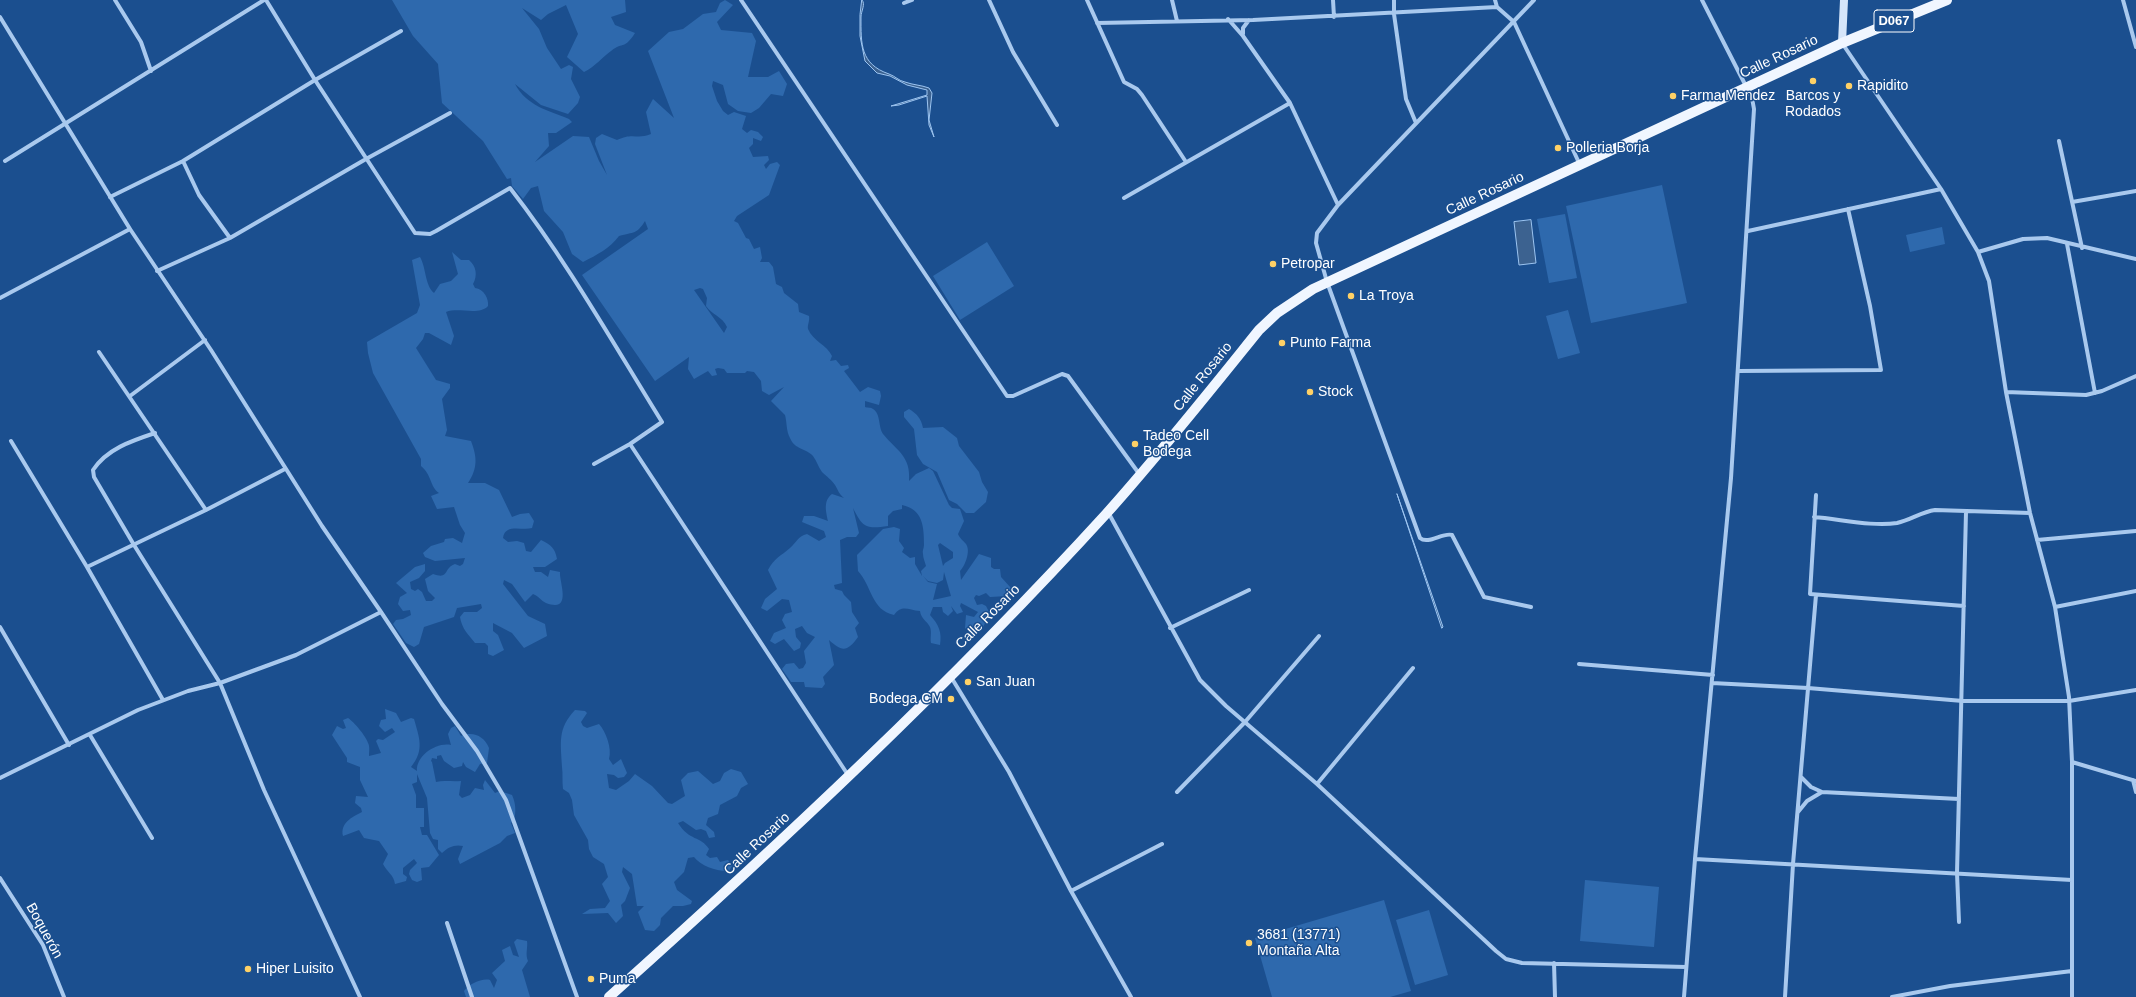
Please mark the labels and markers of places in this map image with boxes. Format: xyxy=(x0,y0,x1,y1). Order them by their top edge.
marker: Barcos y Rodados xyxy=(1808,76,1818,86)
place label: Rapidito xyxy=(1857,78,1908,94)
marker: Rapidito xyxy=(1844,81,1854,91)
place label: Farma Mendez xyxy=(1681,88,1775,104)
place label: Barcos y Rodados xyxy=(1785,88,1841,120)
marker: Farma Mendez xyxy=(1668,91,1678,101)
place label: Polleria Borja xyxy=(1566,140,1649,156)
marker: Polleria Borja xyxy=(1553,143,1563,153)
place label: Petropar xyxy=(1281,256,1335,272)
marker: Petropar xyxy=(1268,259,1278,269)
place label: La Troya xyxy=(1359,288,1414,304)
marker: La Troya xyxy=(1346,291,1356,301)
place label: Punto Farma xyxy=(1290,335,1371,351)
marker: Punto Farma xyxy=(1277,338,1287,348)
place label: Stock xyxy=(1318,384,1353,400)
marker: Stock xyxy=(1305,387,1315,397)
place label: Tadeo Cell Bodega xyxy=(1143,428,1209,460)
marker: Tadeo Cell Bodega xyxy=(1130,439,1140,449)
place label: San Juan xyxy=(976,674,1035,690)
marker: San Juan xyxy=(963,677,973,687)
place label: Bodega CM xyxy=(869,691,943,707)
marker: Bodega CM xyxy=(946,694,956,704)
place label: 3681 (13771) Montaña Alta xyxy=(1257,927,1340,960)
marker: 3681 (13771) Montaña Alta xyxy=(1244,938,1254,948)
place label: Hiper Luisito xyxy=(256,961,334,977)
marker: Hiper Luisito xyxy=(243,964,253,974)
place label: Puma xyxy=(599,971,636,987)
marker: Puma xyxy=(586,974,596,984)

